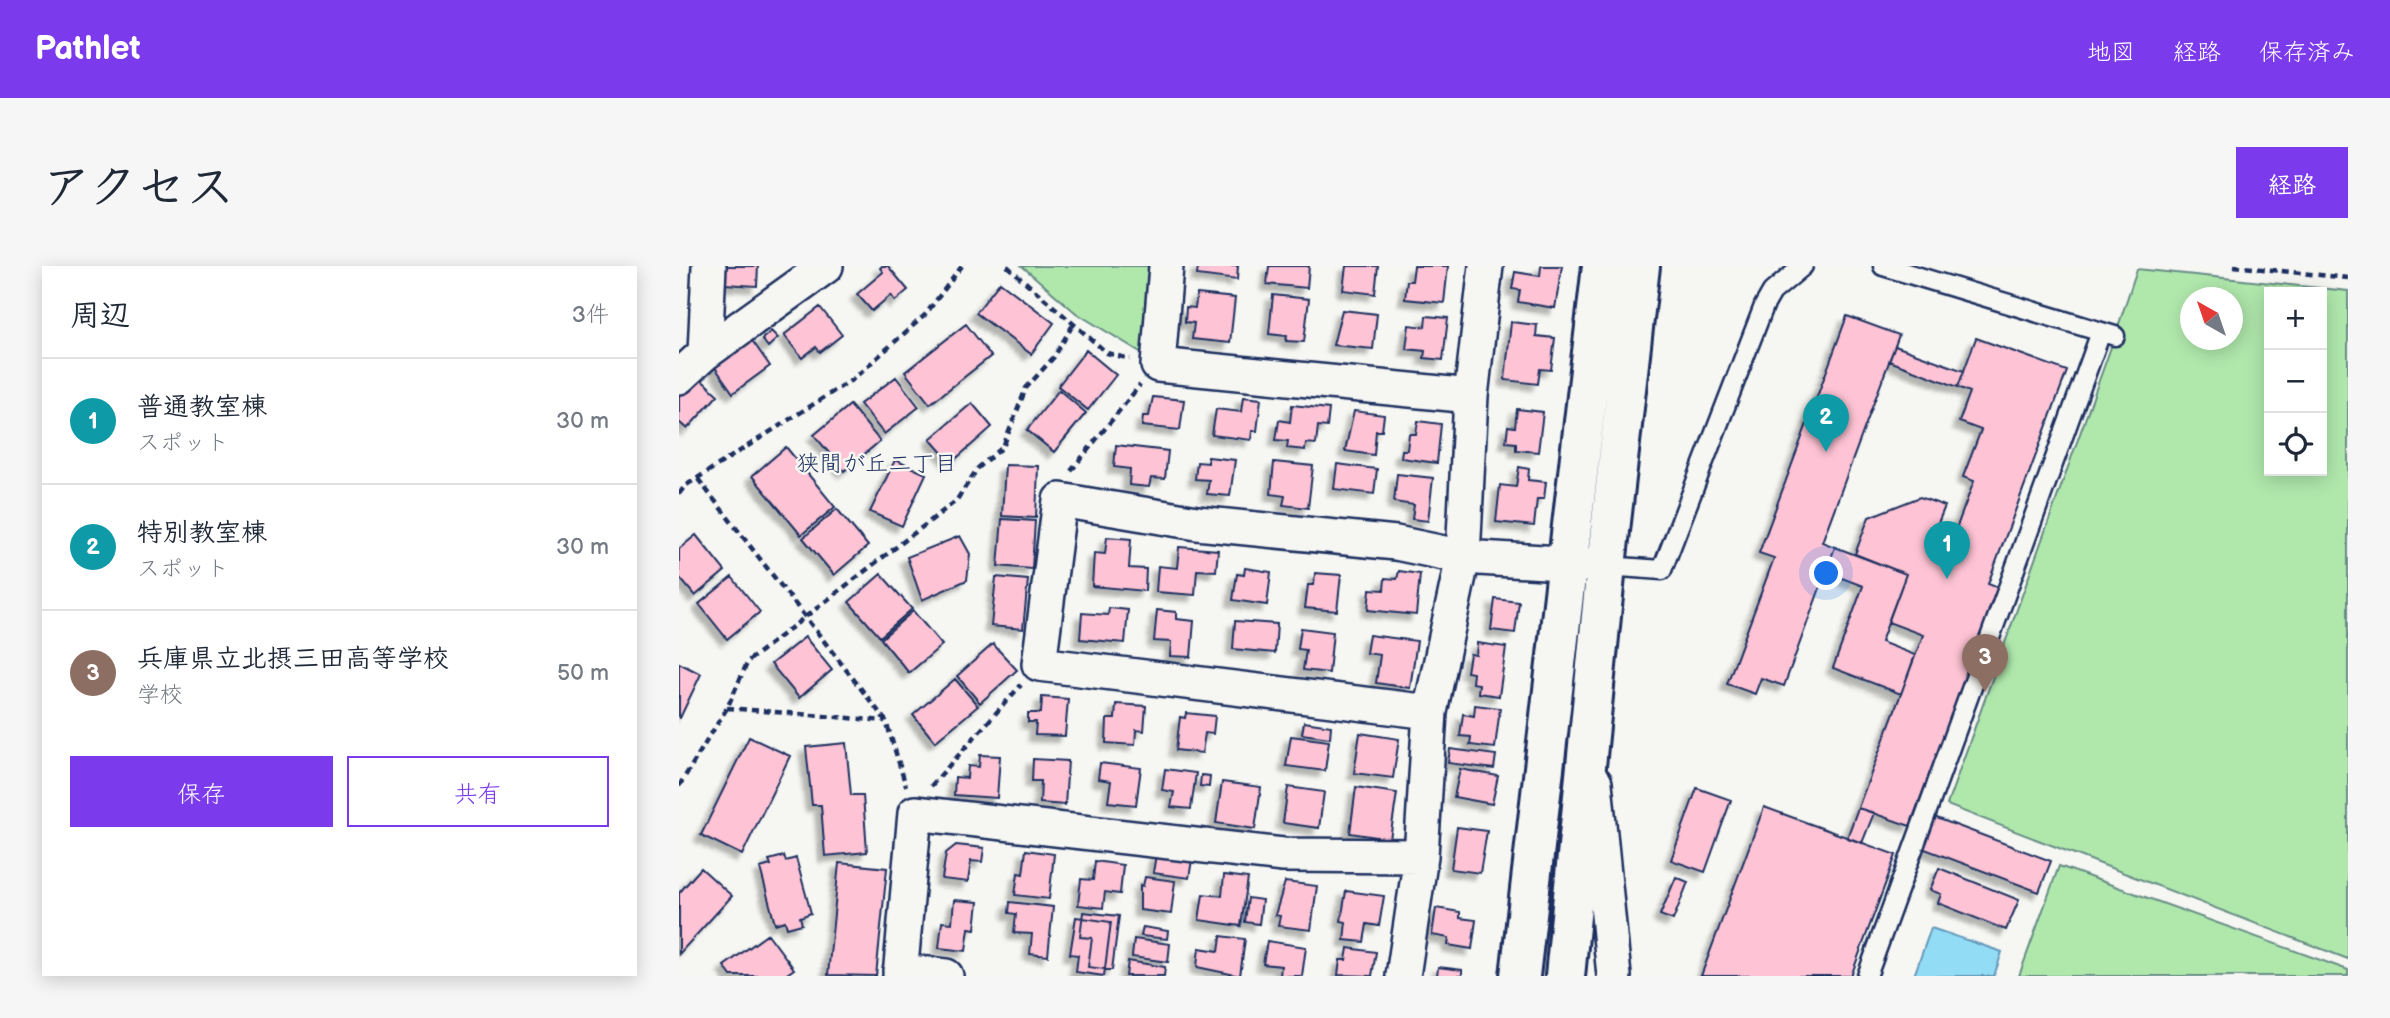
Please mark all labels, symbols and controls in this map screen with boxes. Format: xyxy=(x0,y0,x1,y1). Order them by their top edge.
text: Pathlet xyxy=(35,29,140,69)
text: 地図 xyxy=(2087,38,2135,67)
text: 経路 xyxy=(2173,38,2221,67)
text: 保存済み xyxy=(2259,38,2355,67)
button: 経路 xyxy=(2236,147,2348,218)
text: アクセス xyxy=(42,159,235,218)
north arrow xyxy=(2180,287,2243,350)
map controls xyxy=(2264,287,2327,476)
button: + xyxy=(2264,287,2327,350)
text: 周辺 xyxy=(70,298,130,334)
text: 3件 xyxy=(572,301,609,329)
button: − xyxy=(2264,350,2327,413)
text: 普通教室棟 xyxy=(137,392,267,423)
pin: 2 xyxy=(1803,394,1849,452)
text: 1 xyxy=(88,407,98,435)
text: 30 m xyxy=(556,407,609,435)
button: locate xyxy=(2264,413,2327,476)
text: スポット xyxy=(137,429,229,457)
district label: 狭間が丘二丁目 xyxy=(797,450,958,478)
text: 特別教室棟 xyxy=(137,518,267,549)
pin: 1 xyxy=(1924,521,1970,579)
text: 2 xyxy=(86,533,100,561)
text: 30 m xyxy=(556,533,609,561)
text: スポット xyxy=(137,555,229,583)
your location xyxy=(1809,556,1843,590)
pin: 3 xyxy=(1962,634,2008,692)
text: 兵庫県立北摂三田高等学校 xyxy=(137,644,449,675)
text: 3 xyxy=(86,659,100,687)
text: 50 m xyxy=(557,659,609,687)
text: 学校 xyxy=(137,681,183,709)
button: 保存 xyxy=(70,756,333,827)
button: 共有 xyxy=(347,756,609,827)

